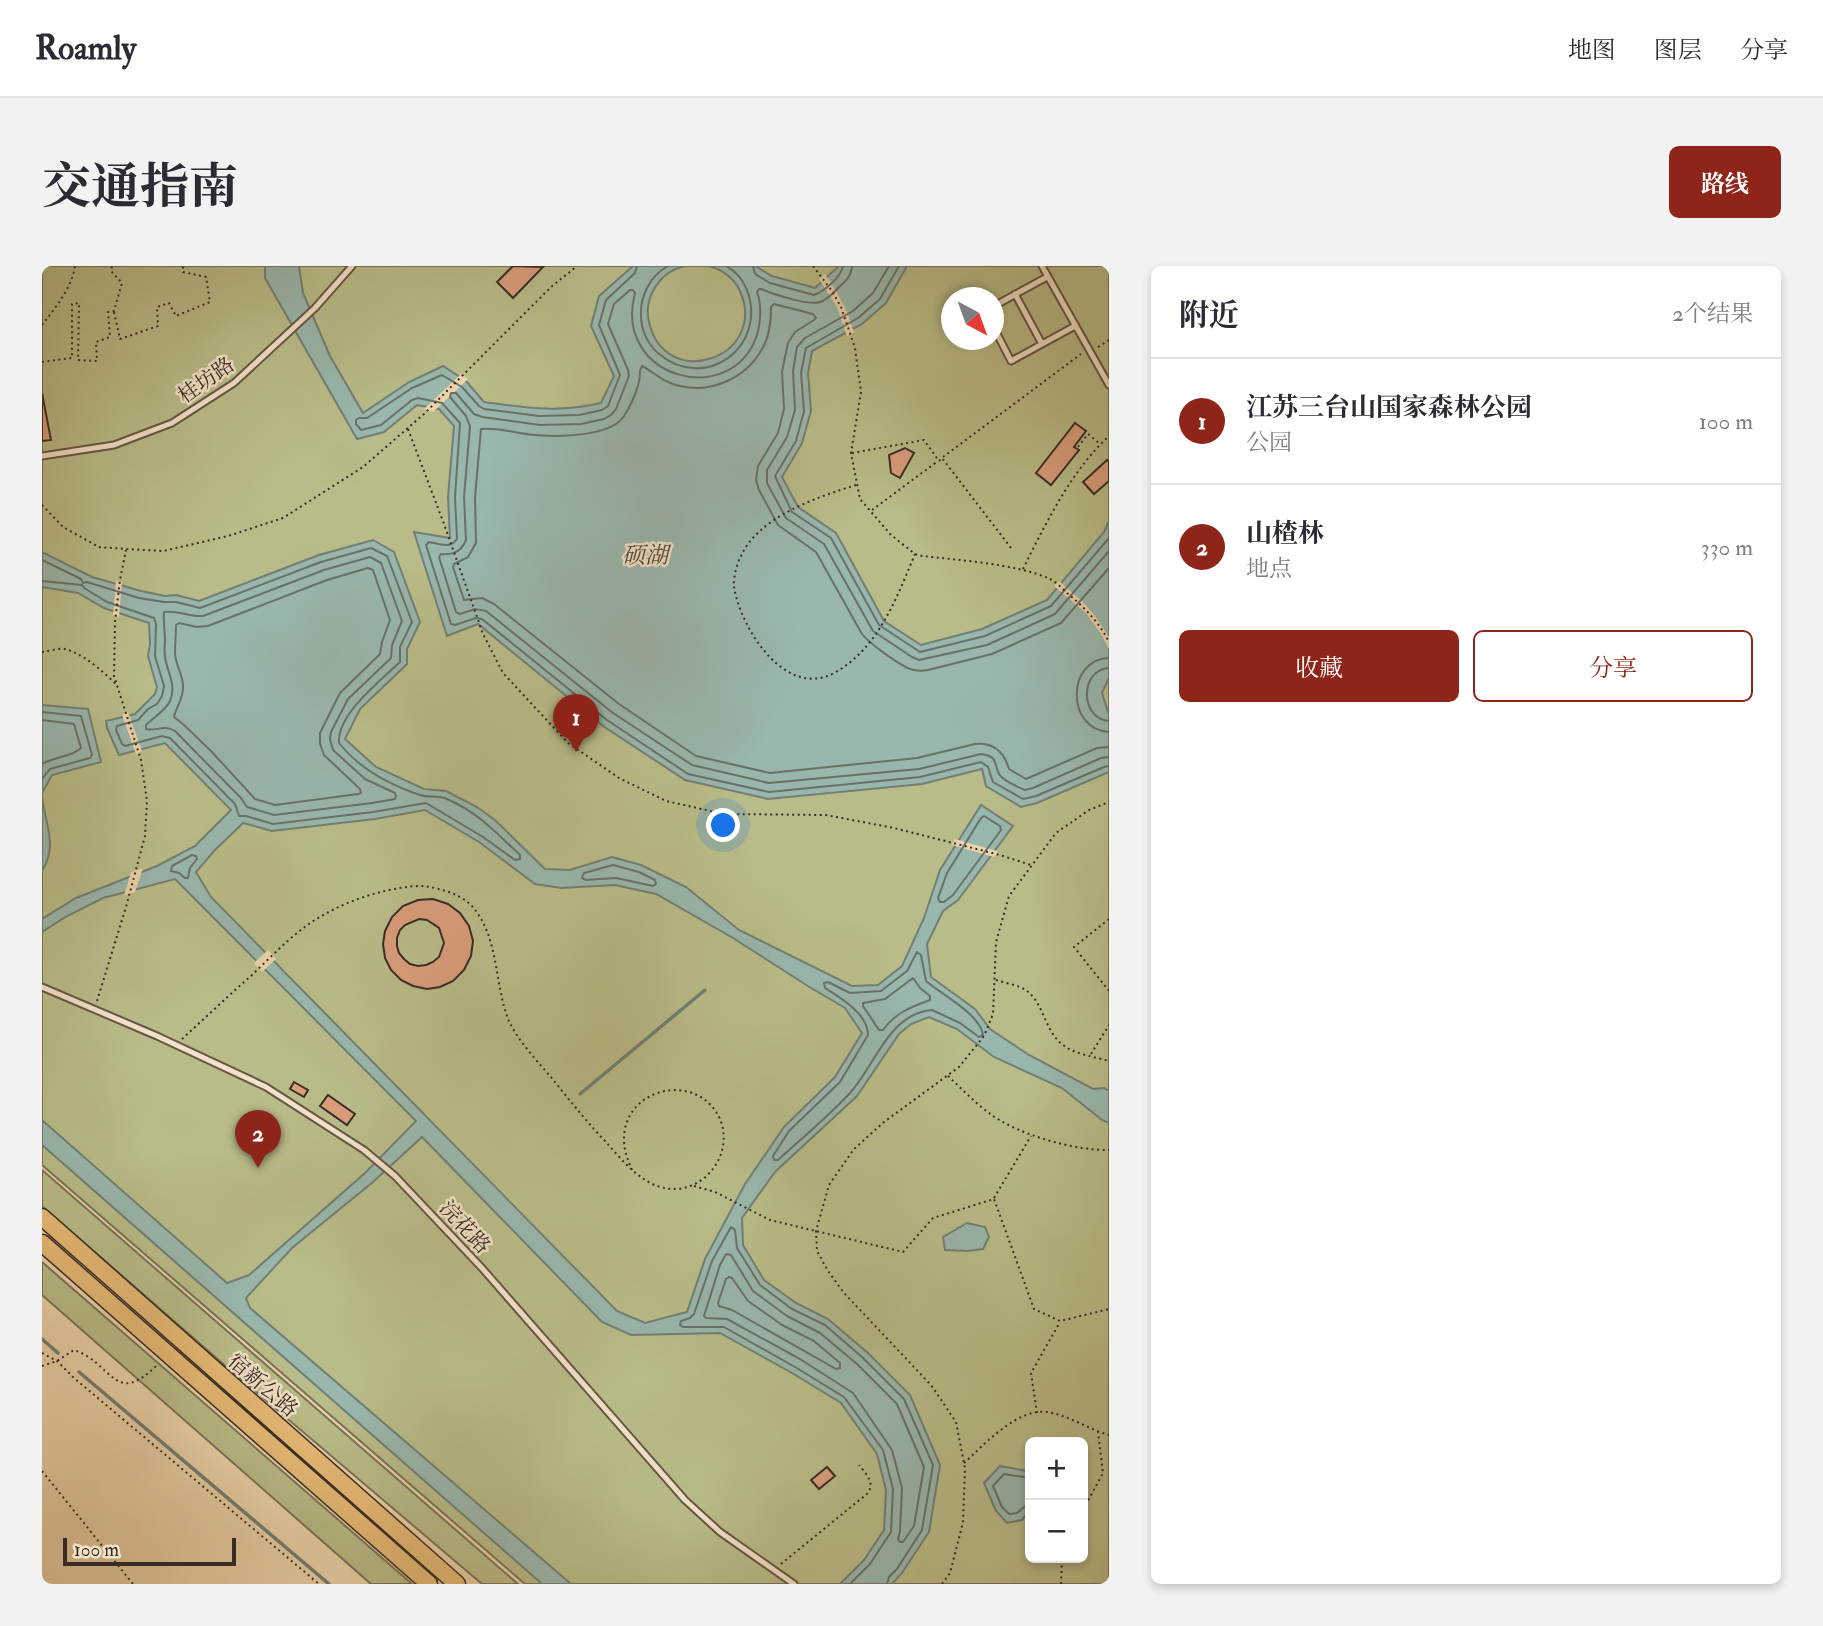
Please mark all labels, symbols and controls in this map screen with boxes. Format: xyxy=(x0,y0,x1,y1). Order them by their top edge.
text: Roamly xyxy=(35,28,136,69)
text: 地图 xyxy=(1568,35,1616,66)
text: 图层 xyxy=(1654,35,1702,66)
text: 分享 xyxy=(1740,35,1788,66)
button: 路线 xyxy=(1669,146,1781,218)
text: 交通指南 xyxy=(42,157,238,218)
north arrow xyxy=(941,287,1004,350)
text: 附近 xyxy=(1179,297,1239,334)
text: 2个结果 xyxy=(1672,299,1753,328)
street label: 桂坊路 xyxy=(173,351,240,410)
text: 江苏三台山国家森林公园 xyxy=(1246,392,1532,424)
text: 1 xyxy=(1198,407,1206,436)
text: 100 m xyxy=(1699,407,1753,436)
text: 公园 xyxy=(1246,428,1292,457)
text: 山楂林 xyxy=(1246,518,1324,550)
text: 2 xyxy=(1196,533,1208,562)
text: 330 m xyxy=(1701,533,1753,562)
water label: 硕湖 xyxy=(622,541,672,570)
text: 地点 xyxy=(1246,554,1292,583)
button: 收藏 xyxy=(1179,630,1459,702)
button: 分享 xyxy=(1473,630,1753,702)
pin: 1 xyxy=(553,694,599,752)
your location xyxy=(706,808,740,842)
pin: 2 xyxy=(235,1110,281,1168)
street label: 浣花路 xyxy=(433,1195,496,1260)
street label: 宿新公路 xyxy=(222,1348,303,1423)
map controls xyxy=(1025,1437,1088,1563)
button: + xyxy=(1025,1437,1088,1500)
button: − xyxy=(1025,1500,1088,1563)
scale bar xyxy=(63,1535,236,1567)
text: 100 m xyxy=(74,1538,119,1562)

